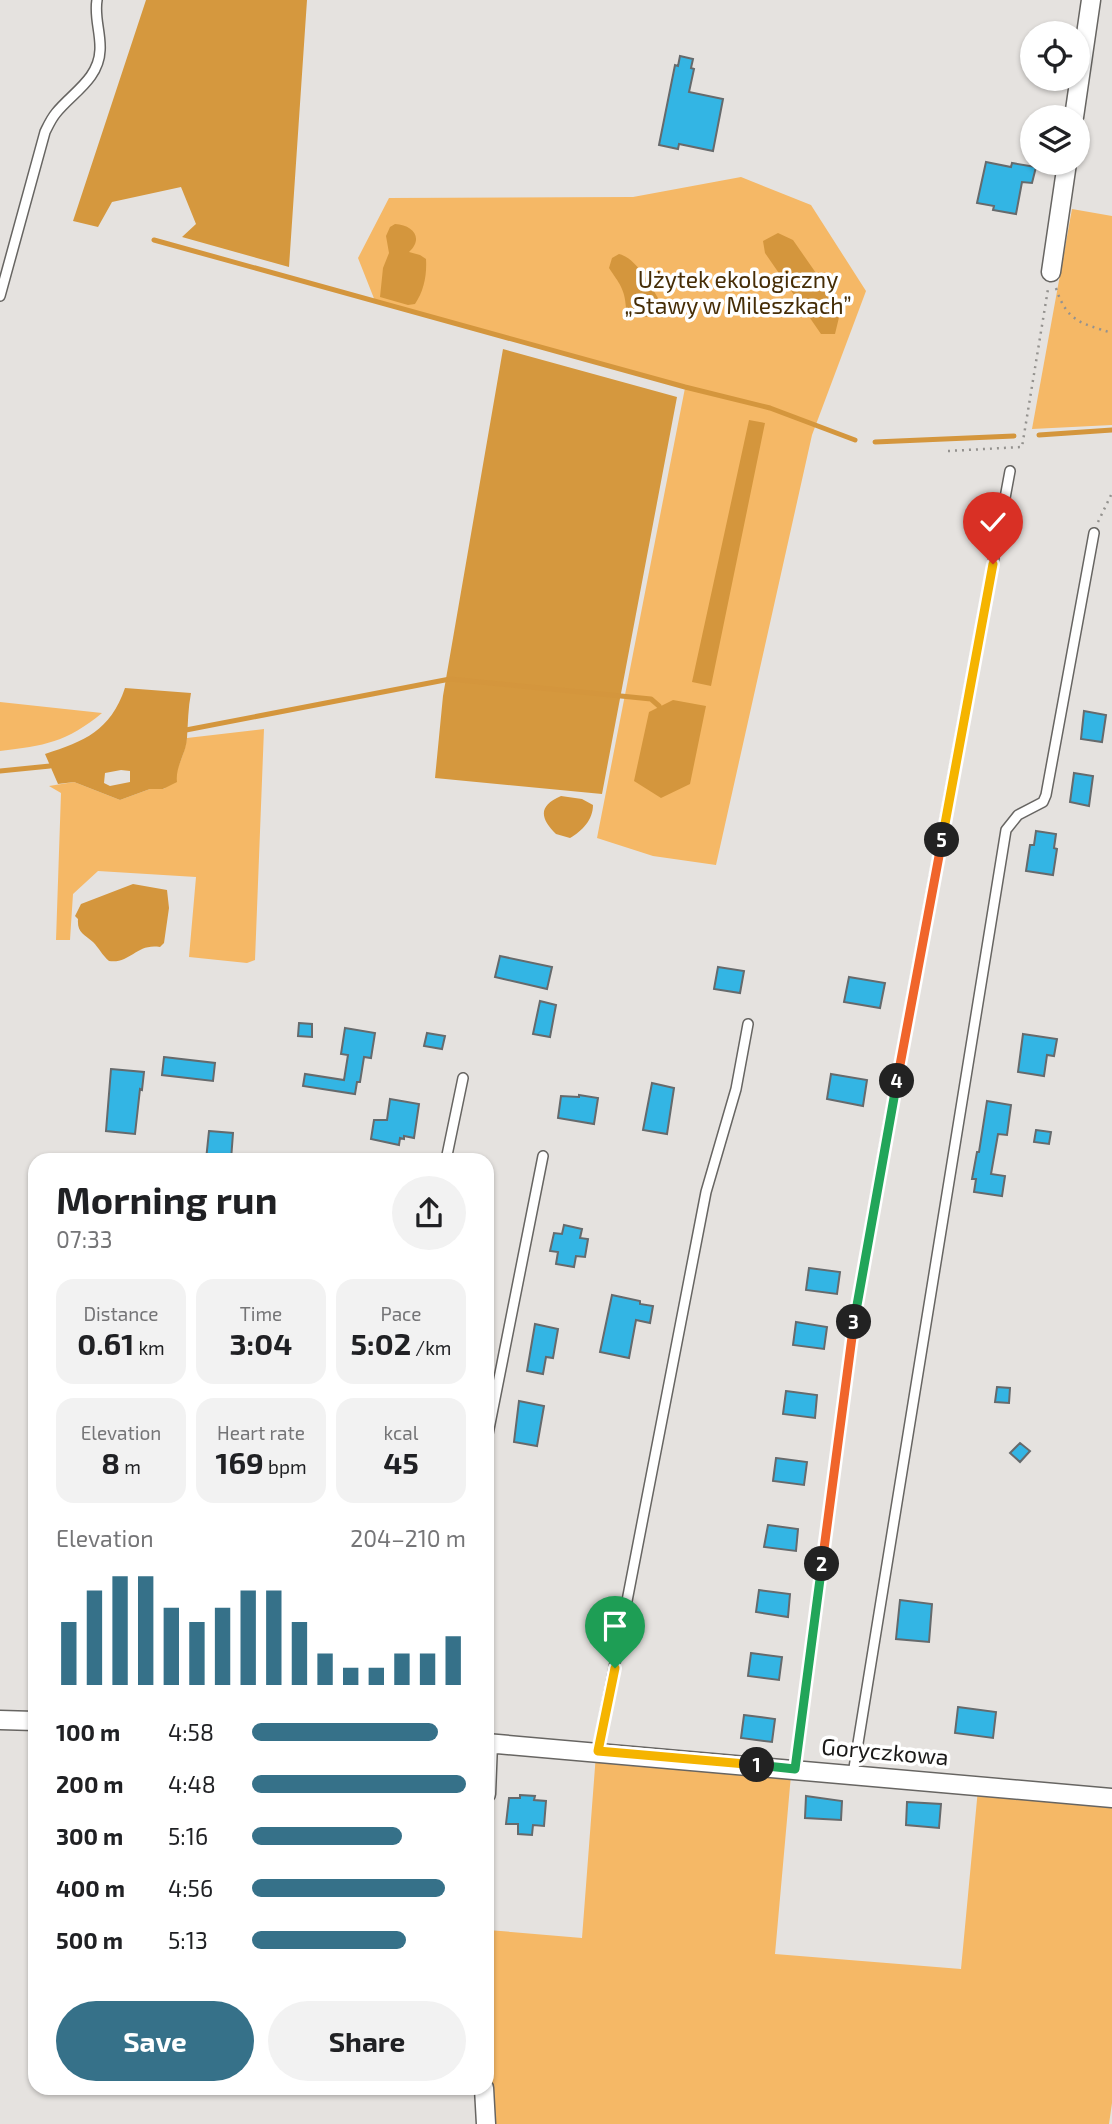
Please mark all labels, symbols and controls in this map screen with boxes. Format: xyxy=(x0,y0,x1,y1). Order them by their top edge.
map controls xyxy=(1020,21,1090,175)
button: locate xyxy=(1020,21,1090,91)
button: layers xyxy=(1020,105,1090,175)
park label: Użytek ekologiczny „Stawy w Mileszkach” xyxy=(624,265,852,319)
pin xyxy=(963,492,1023,564)
icon: check xyxy=(974,503,1012,541)
pin: 5 xyxy=(925,822,960,858)
text: 5 xyxy=(936,828,947,851)
pin: 4 xyxy=(880,1064,914,1098)
text: 4 xyxy=(890,1069,903,1092)
text: Morning run xyxy=(56,1176,277,1222)
button: share xyxy=(392,1176,466,1250)
text: 07:33 xyxy=(56,1225,113,1253)
text: Distance xyxy=(83,1302,159,1325)
text: Time xyxy=(240,1302,282,1325)
text: Pace xyxy=(381,1302,421,1325)
pin: 3 xyxy=(836,1304,872,1340)
text: 3 xyxy=(848,1310,859,1333)
text: 0.61 xyxy=(77,1325,134,1361)
text: 3:04 xyxy=(230,1325,292,1361)
text: 5:02 xyxy=(350,1325,411,1361)
text: km xyxy=(134,1336,165,1359)
text: /km xyxy=(411,1336,452,1359)
text: Elevation xyxy=(81,1421,161,1444)
text: Heart rate xyxy=(217,1421,305,1444)
text: kcal xyxy=(384,1421,418,1444)
text: 8 xyxy=(101,1444,120,1480)
text: 169 xyxy=(215,1444,264,1480)
text: 45 xyxy=(383,1444,419,1480)
text: m xyxy=(120,1455,141,1478)
text: bpm xyxy=(264,1455,307,1478)
text: Elevation xyxy=(56,1524,154,1552)
text: 204–210 m xyxy=(350,1524,466,1552)
pin: 2 xyxy=(804,1546,840,1582)
text: 2 xyxy=(816,1552,827,1575)
pin xyxy=(585,1596,645,1668)
icon: arrive xyxy=(596,1607,634,1645)
text: 100 m xyxy=(56,1718,120,1746)
text: 4:58 xyxy=(168,1718,214,1746)
street label: Goryczkowa xyxy=(820,1731,950,1771)
pin: 1 xyxy=(740,1748,774,1782)
text: 1 xyxy=(752,1753,761,1776)
text: 200 m xyxy=(56,1770,124,1798)
text: 4:48 xyxy=(168,1770,216,1798)
text: 300 m xyxy=(56,1822,123,1850)
text: 5:16 xyxy=(168,1822,208,1850)
text: 400 m xyxy=(56,1874,125,1902)
text: 4:56 xyxy=(168,1874,213,1902)
text: 500 m xyxy=(56,1926,123,1954)
text: 5:13 xyxy=(168,1926,208,1954)
button: Save xyxy=(56,2001,254,2081)
button: Share xyxy=(268,2001,466,2081)

